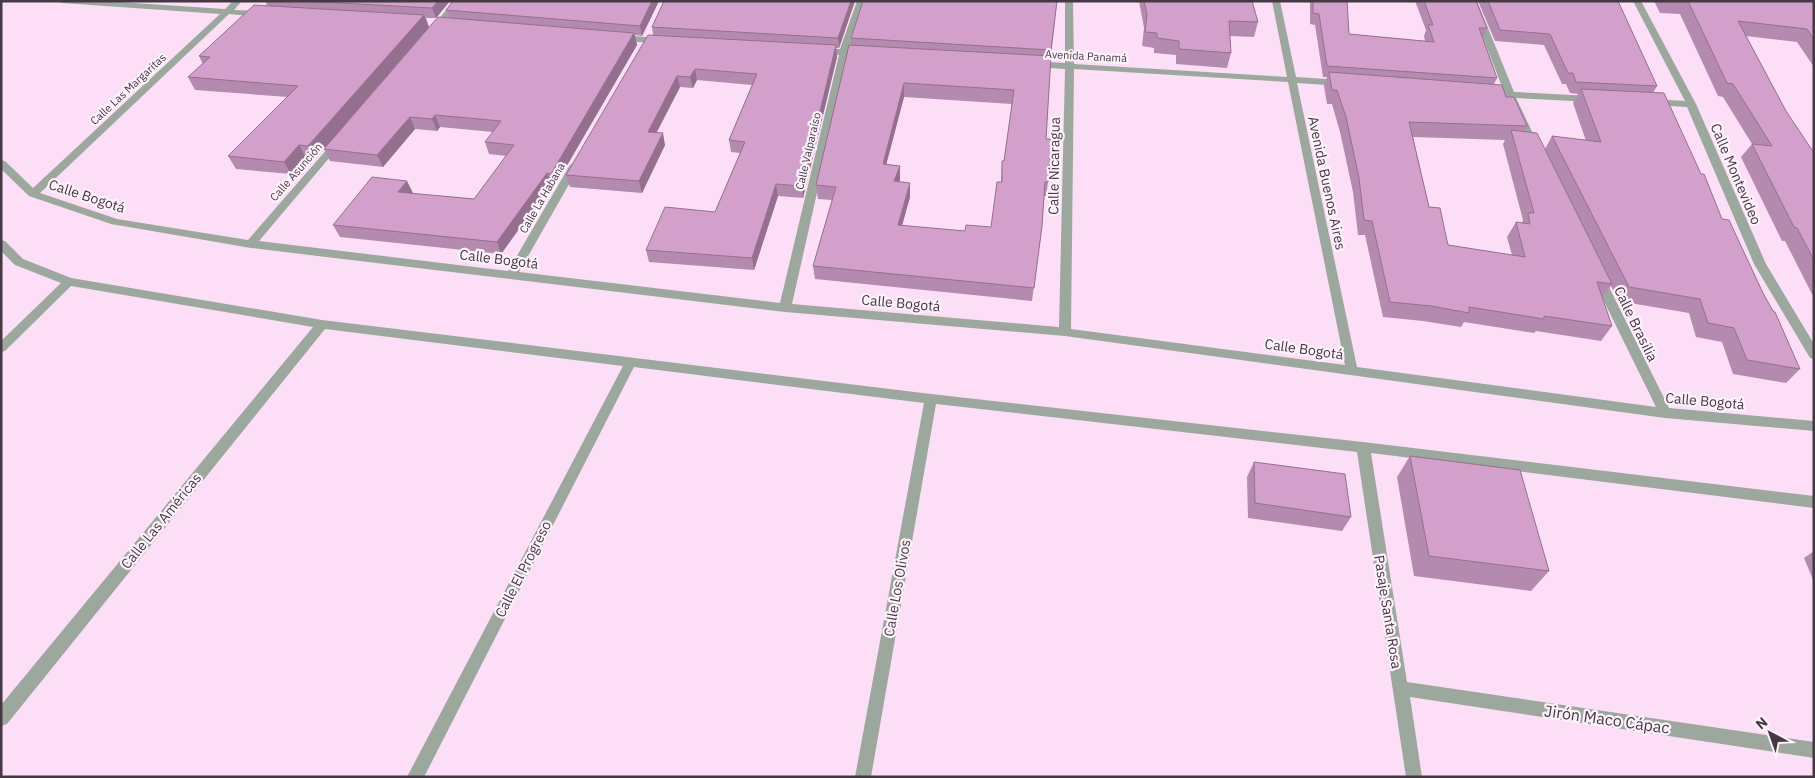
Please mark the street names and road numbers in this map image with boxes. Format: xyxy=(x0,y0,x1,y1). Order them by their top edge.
street label: Avenida Panamá xyxy=(1045,47,1127,65)
street label: Calle Las Margaritas xyxy=(87,50,169,128)
street label: Calle Valparaíso xyxy=(792,111,824,191)
street label: Avenida Buenos Aires xyxy=(1304,114,1350,252)
street label: Calle Nicaragua xyxy=(1044,116,1064,215)
street label: Calle Montevideo xyxy=(1707,121,1766,228)
street label: Calle Asunción xyxy=(267,140,325,204)
street label: Calle La Habana xyxy=(516,160,568,236)
street label: Calle Bogotá xyxy=(47,175,128,217)
street label: Calle Bogotá xyxy=(459,245,540,273)
street label: Calle Brasilia xyxy=(1610,283,1662,365)
street label: Calle Bogotá xyxy=(861,291,942,315)
street label: Calle Bogotá xyxy=(1264,335,1345,363)
street label: Calle Bogotá xyxy=(1665,389,1746,413)
street label: Calle Las Américas xyxy=(117,469,205,573)
street label: Calle El Progreso xyxy=(491,518,555,620)
street label: Calle Los Olivos xyxy=(880,538,914,638)
street label: Pasaje Santa Rosa xyxy=(1370,554,1406,671)
street label: Jirón Maco Cápac xyxy=(1543,700,1671,738)

